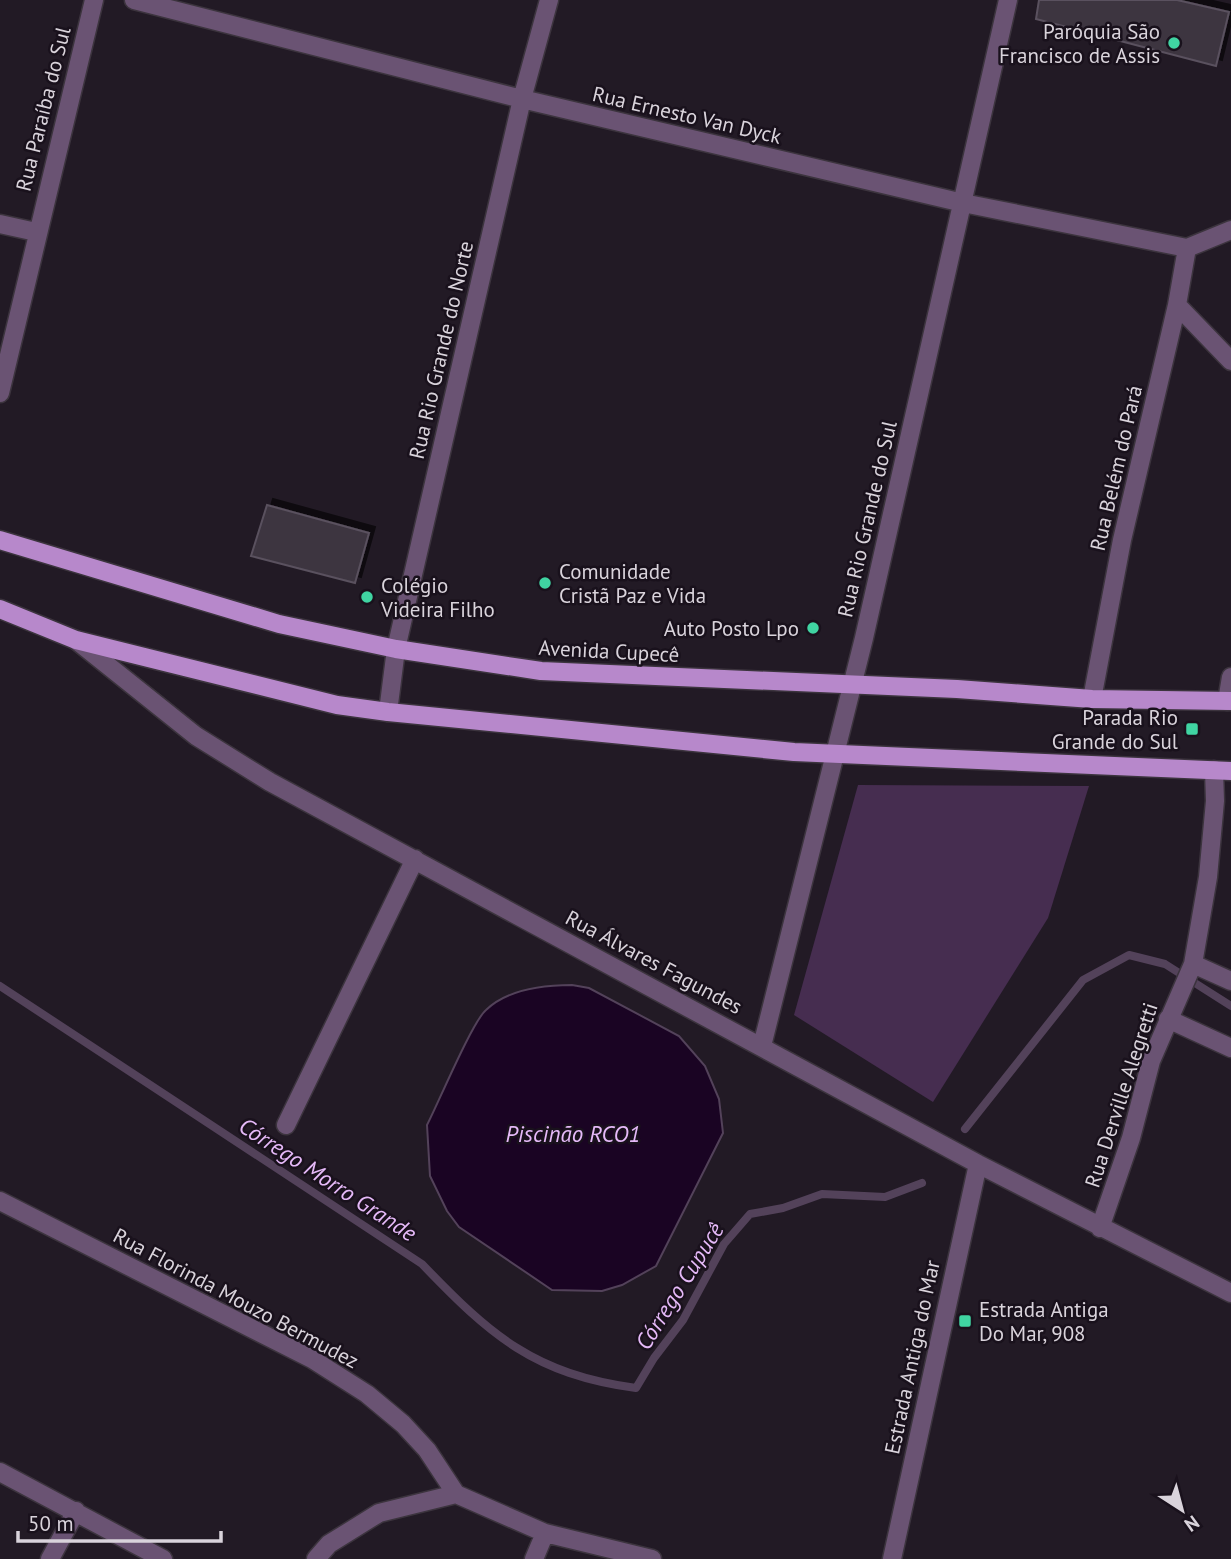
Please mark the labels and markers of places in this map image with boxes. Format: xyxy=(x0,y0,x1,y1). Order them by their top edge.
place label: Paróquia São Francisco de Assis xyxy=(999,18,1160,69)
marker: Paróquia São Francisco de Assis xyxy=(1166,35,1182,51)
place label: Comunidade Cristã Paz e Vida xyxy=(559,558,706,609)
place label: Colégio Videira Filho xyxy=(380,572,495,623)
marker: Comunidade Cristã Paz e Vida xyxy=(537,575,553,591)
marker: Colégio Videira Filho xyxy=(359,589,375,605)
place label: Auto Posto Lpo xyxy=(664,615,799,642)
marker: Auto Posto Lpo xyxy=(805,620,821,636)
place label: Parada Rio Grande do Sul xyxy=(1052,704,1178,755)
marker: Parada Rio Grande do Sul xyxy=(1184,721,1200,737)
place label: Estrada Antiga Do Mar, 908 xyxy=(979,1296,1109,1347)
marker: Estrada Antiga Do Mar, 908 xyxy=(957,1313,973,1329)

